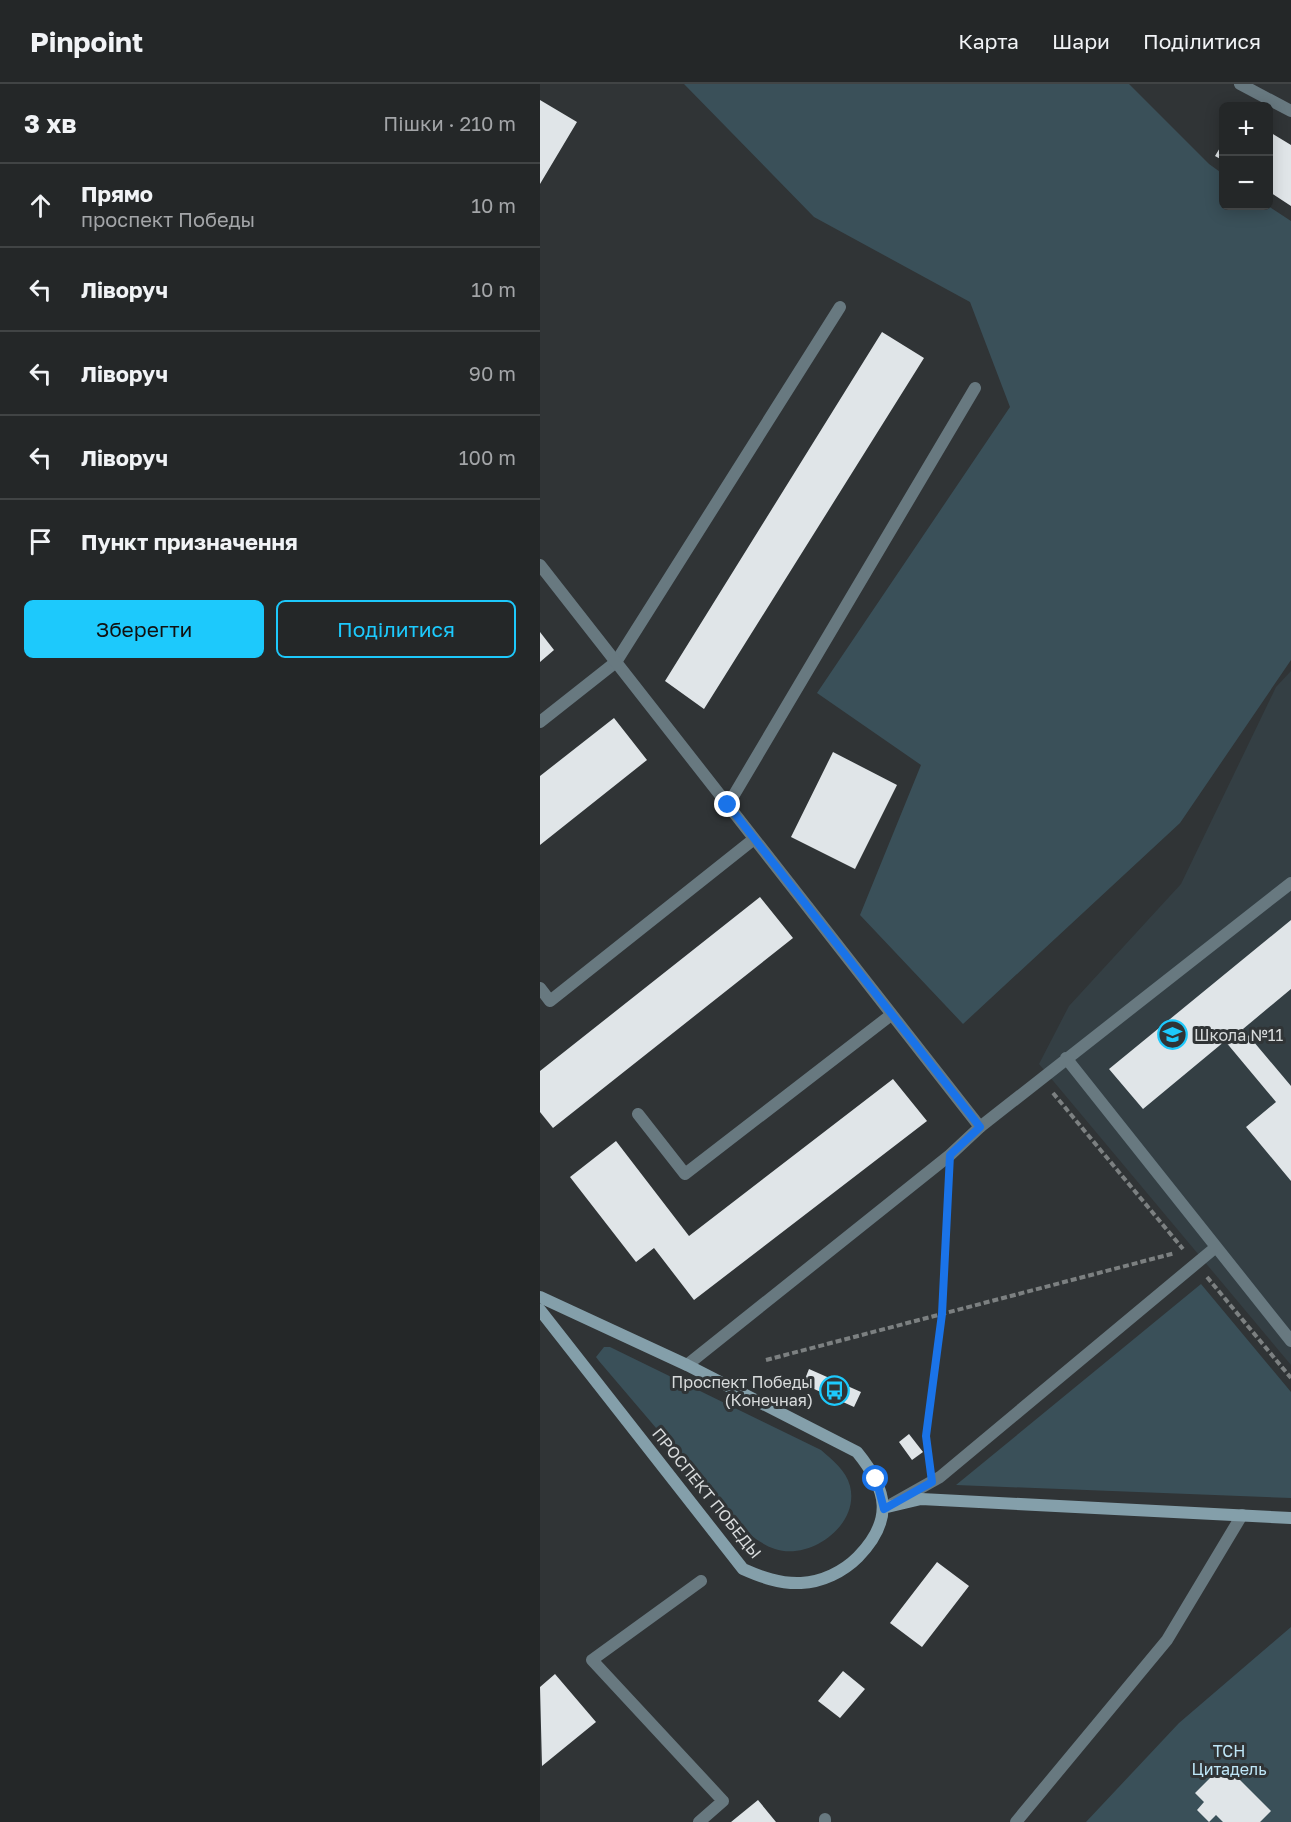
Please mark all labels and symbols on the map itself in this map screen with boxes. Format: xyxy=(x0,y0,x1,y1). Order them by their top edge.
route end xyxy=(714,791,740,817)
school or university icon: Школа №11 xyxy=(1157,1019,1189,1051)
place label: Школа №11 xyxy=(1194,1025,1284,1045)
place label: Проспект Победы (Конечная) xyxy=(671,1372,813,1410)
bus stop icon: Проспект Победы (Конечная) xyxy=(818,1375,850,1407)
street label: ПРОСПЕКТ ПОБЕДЫ xyxy=(648,1424,766,1562)
route start xyxy=(862,1465,888,1491)
park label: ТСН Цитадель xyxy=(1191,1741,1267,1779)

